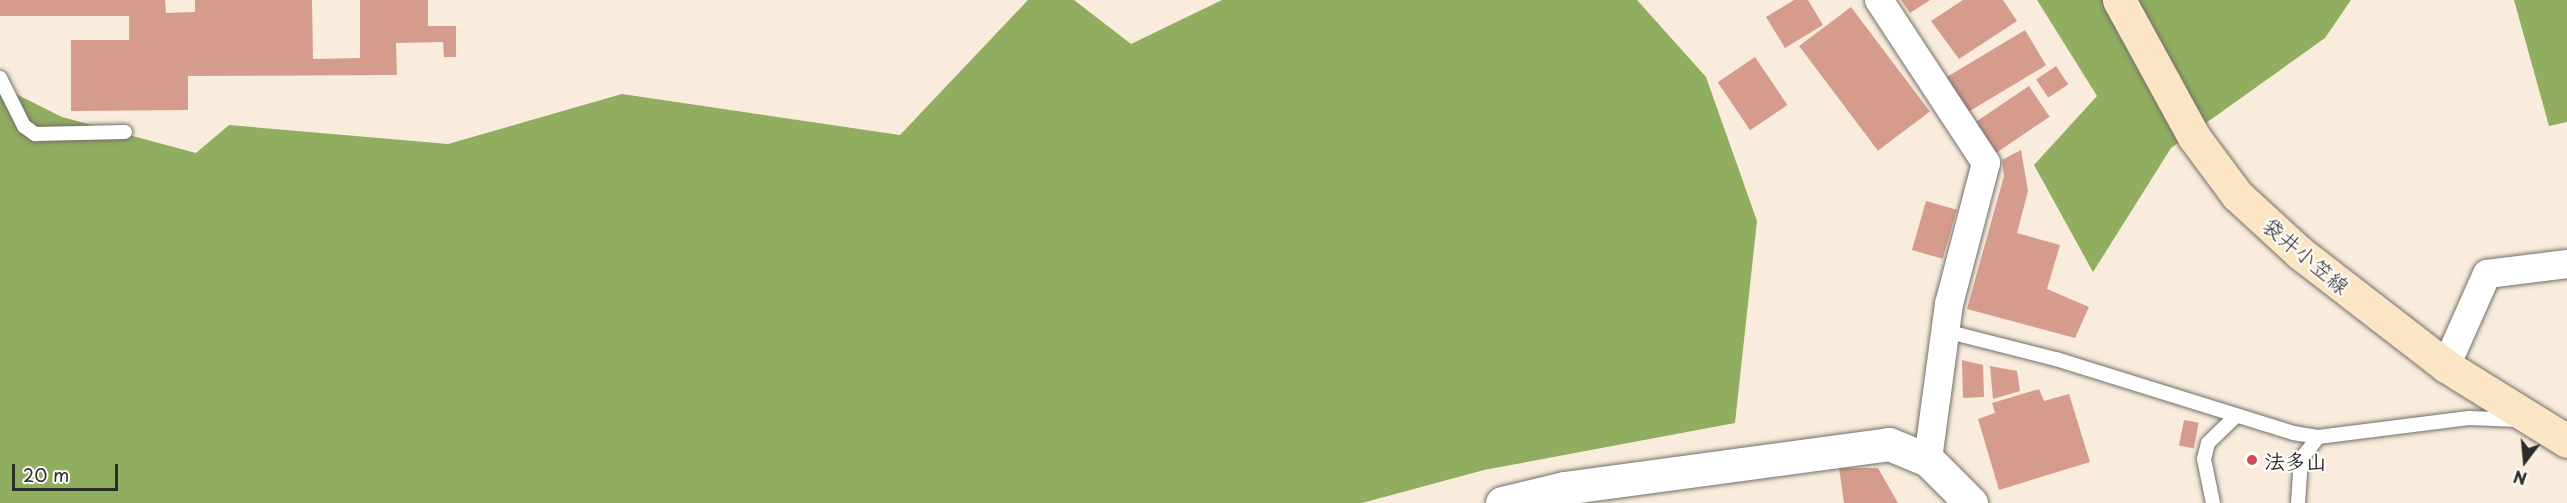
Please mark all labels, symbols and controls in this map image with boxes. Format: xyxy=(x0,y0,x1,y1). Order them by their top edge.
street label: 袋井小笠線 xyxy=(2259,212,2355,298)
north arrow xyxy=(2495,431,2555,491)
place label: 法多山 xyxy=(2264,447,2327,473)
scale bar xyxy=(15,452,122,490)
marker: 法多山 xyxy=(2245,453,2259,467)
text: 20 m xyxy=(23,461,69,488)
text: N xyxy=(2511,465,2529,492)

